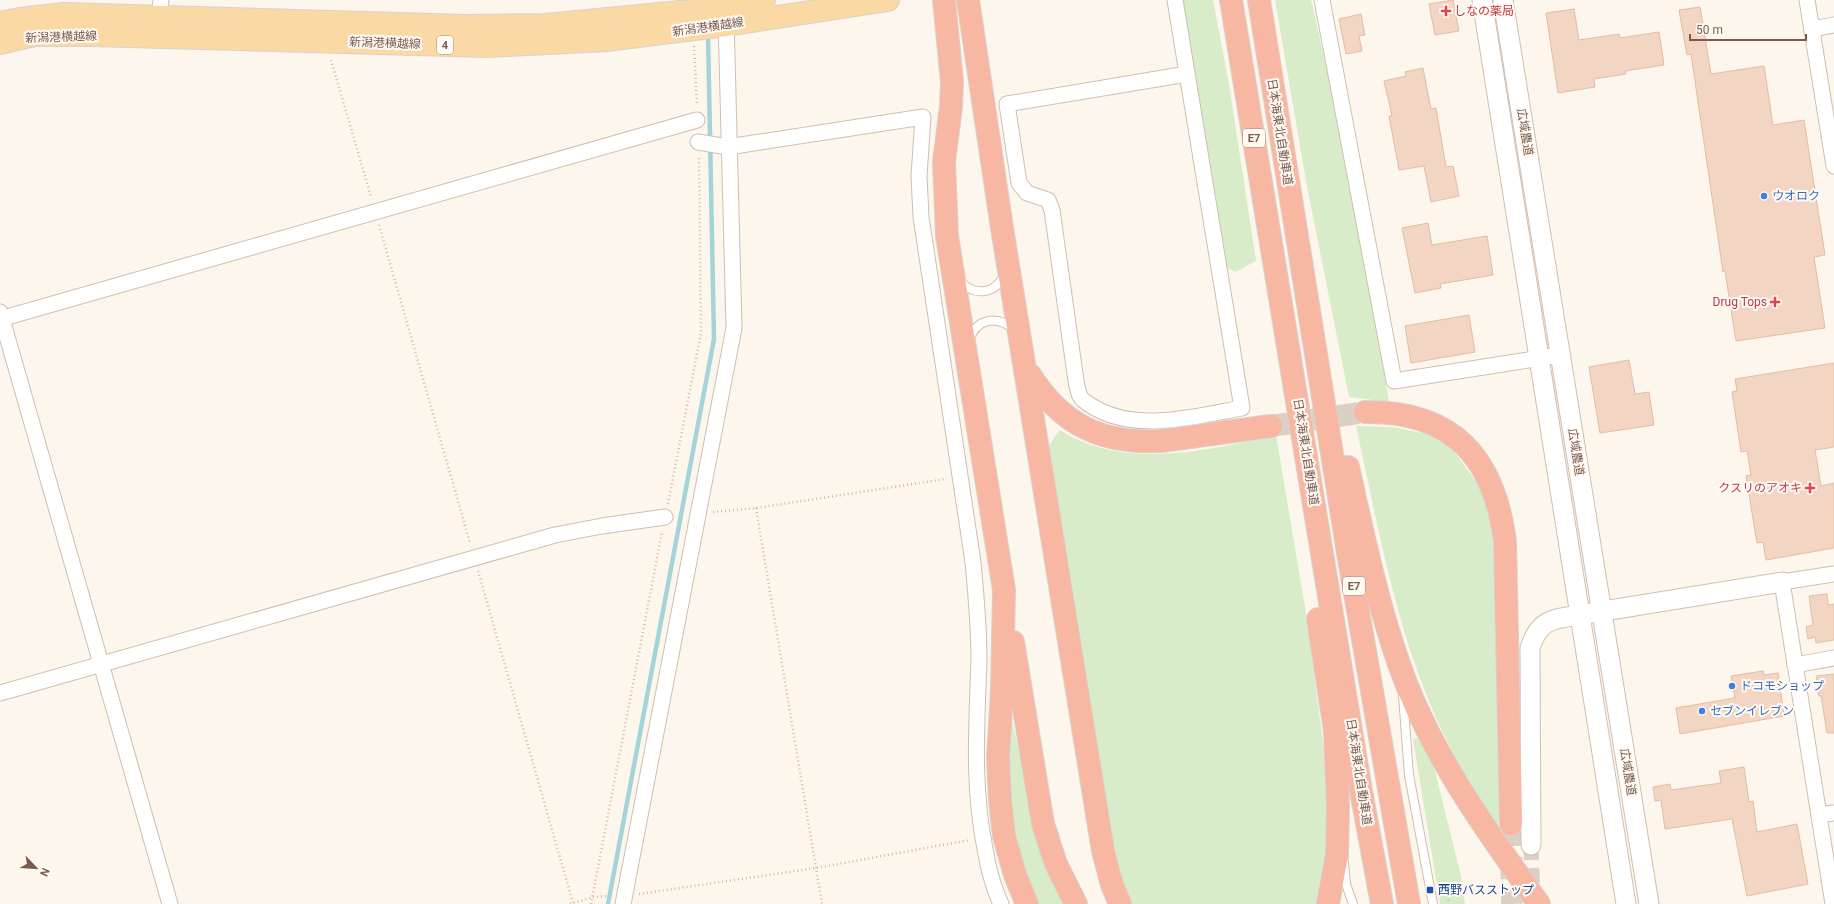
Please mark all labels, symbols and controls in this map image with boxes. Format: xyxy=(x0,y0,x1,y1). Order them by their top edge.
place label: しなの薬局 xyxy=(1454,4,1514,18)
marker: しなの薬局 xyxy=(1441,6,1451,16)
street label: 新潟港横越線 xyxy=(671,15,745,39)
scale bar xyxy=(1690,16,1806,42)
text: 50 m xyxy=(1696,23,1723,37)
street label: 新潟港横越線 xyxy=(25,29,97,45)
street label: 新潟港横越線 xyxy=(349,35,421,51)
road number: 4 xyxy=(437,36,453,54)
street label: 日本海東北自動車道 xyxy=(1265,78,1295,186)
street label: 広域農道 xyxy=(1514,107,1536,157)
road number: E7 xyxy=(1243,129,1265,147)
place label: ウオロク xyxy=(1772,189,1820,203)
marker: ウオロク xyxy=(1759,191,1769,201)
place label: Drug Tops xyxy=(1713,295,1767,309)
marker: Drug Tops xyxy=(1770,297,1780,307)
street label: 日本海東北自動車道 xyxy=(1291,398,1321,506)
street label: 広域農道 xyxy=(1565,427,1587,477)
place label: クスリのアオキ xyxy=(1718,481,1802,495)
marker: クスリのアオキ xyxy=(1805,483,1815,493)
road number: E7 xyxy=(1343,577,1365,595)
place label: ドコモショップ xyxy=(1740,679,1824,693)
marker: ドコモショップ xyxy=(1727,681,1737,691)
place label: セブンイレブン xyxy=(1710,704,1794,718)
marker: セブンイレブン xyxy=(1697,706,1707,716)
street label: 日本海東北自動車道 xyxy=(1344,718,1374,826)
street label: 広域農道 xyxy=(1617,747,1639,797)
north arrow xyxy=(16,848,56,888)
text: N xyxy=(37,866,52,878)
place label: 西野バスストップ xyxy=(1438,883,1534,897)
marker: 西野バスストップ xyxy=(1425,885,1435,895)

